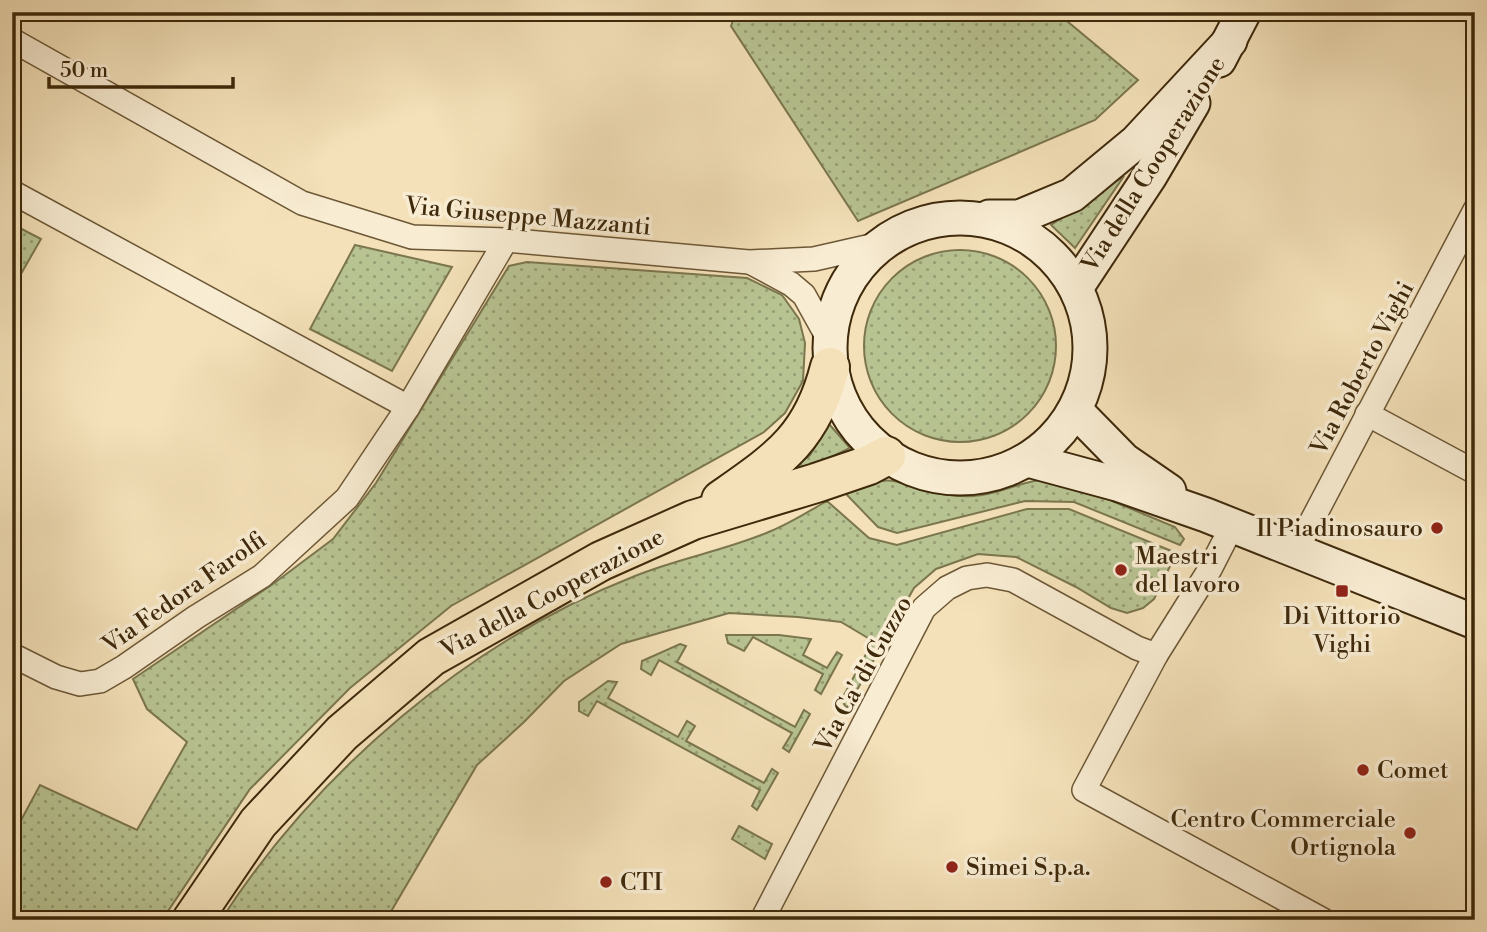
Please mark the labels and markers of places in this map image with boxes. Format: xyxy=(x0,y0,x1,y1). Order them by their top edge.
place label: Il Piadinosauro xyxy=(1256,514,1423,544)
marker: Il Piadinosauro xyxy=(1429,520,1445,536)
place label: Maestri del lavoro xyxy=(1135,542,1240,600)
marker: Maestri del lavoro xyxy=(1113,562,1129,578)
marker: Di Vittorio Vighi xyxy=(1334,583,1350,599)
place label: Di Vittorio Vighi xyxy=(1283,602,1401,660)
place label: Comet xyxy=(1377,756,1449,786)
marker: Comet xyxy=(1355,762,1371,778)
place label: Centro Commerciale Ortignola xyxy=(1170,805,1397,863)
marker: Centro Commerciale Ortignola xyxy=(1402,825,1418,841)
place label: Simei S.p.a. xyxy=(966,853,1090,883)
marker: Simei S.p.a. xyxy=(944,859,960,875)
place label: CTI xyxy=(620,868,663,898)
marker: CTI xyxy=(598,874,614,890)

